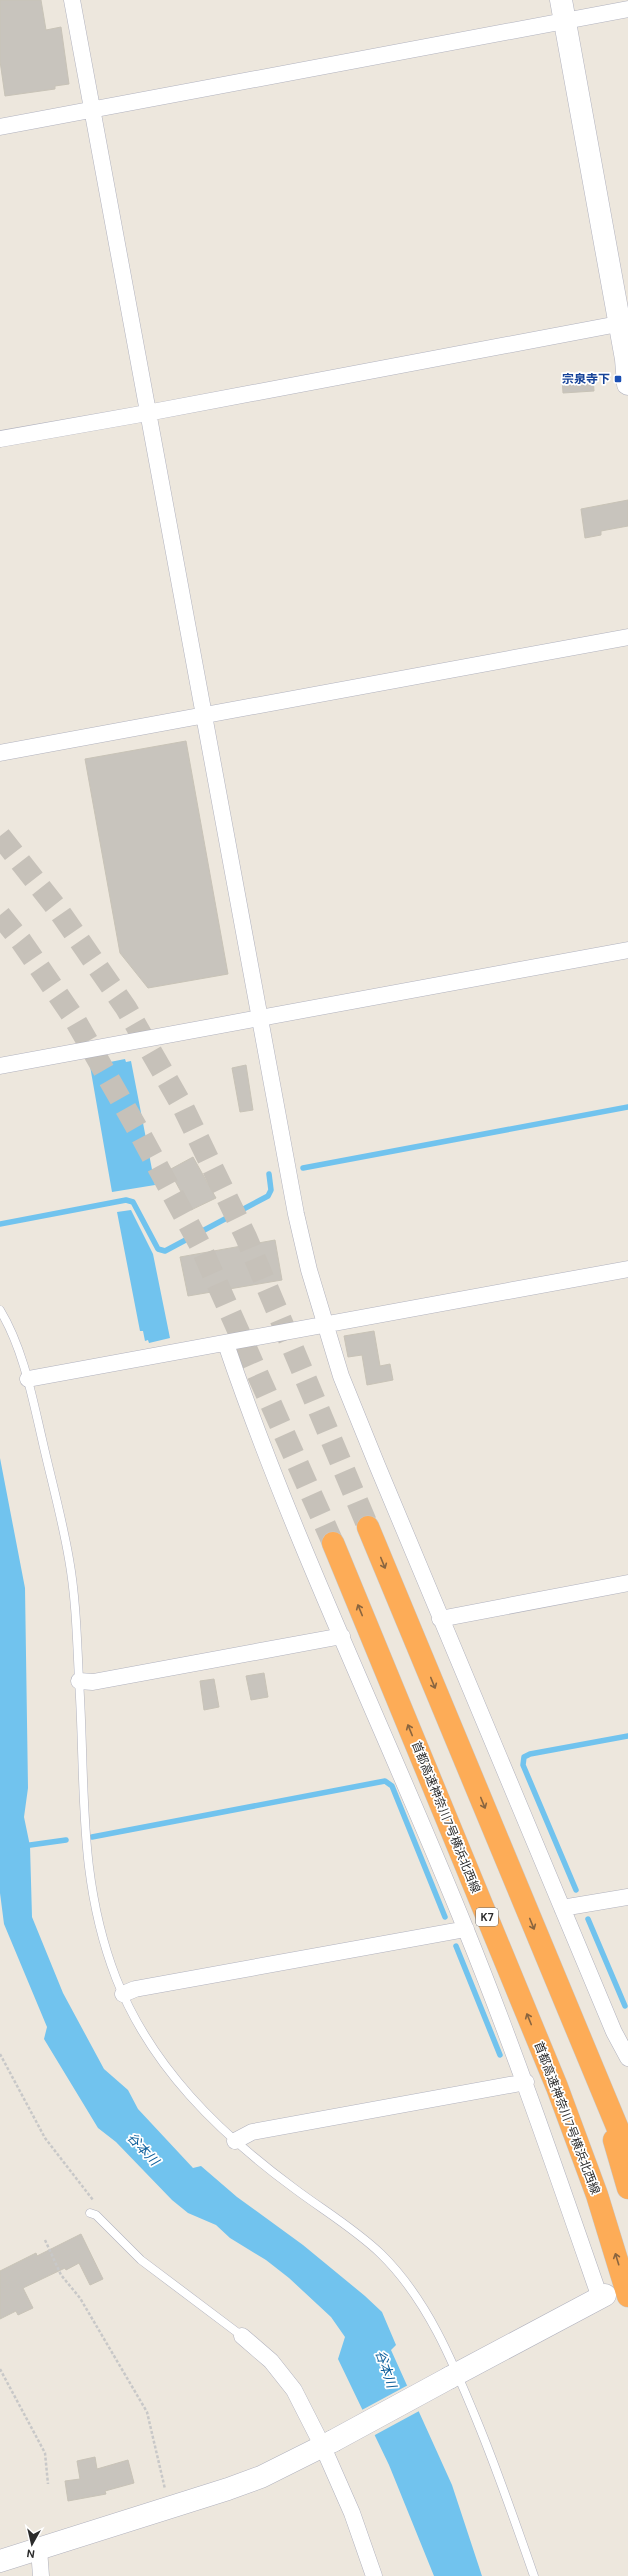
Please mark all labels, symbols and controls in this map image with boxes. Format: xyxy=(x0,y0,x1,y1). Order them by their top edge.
place label: 宗泉寺下 xyxy=(562,371,610,387)
marker: 宗泉寺下 xyxy=(613,374,623,384)
one-way arrow xyxy=(380,1557,387,1569)
one-way arrow xyxy=(356,1604,364,1616)
one-way arrow xyxy=(430,1677,437,1689)
one-way arrow xyxy=(406,1725,413,1737)
street label: 首都高速神奈川7号横浜北西線 xyxy=(408,1739,484,1895)
one-way arrow xyxy=(479,1797,487,1809)
road number: K7 xyxy=(476,1908,498,1926)
one-way arrow xyxy=(529,1917,537,1929)
one-way arrow xyxy=(524,2013,532,2025)
street label: 首都高速神奈川7号横浜北西線 xyxy=(530,2039,604,2197)
water label: 谷本川 xyxy=(123,2129,164,2171)
one-way arrow xyxy=(613,2253,620,2266)
water label: 谷本川 xyxy=(372,2348,401,2392)
north arrow xyxy=(12,2524,52,2564)
text: N xyxy=(26,2546,36,2561)

